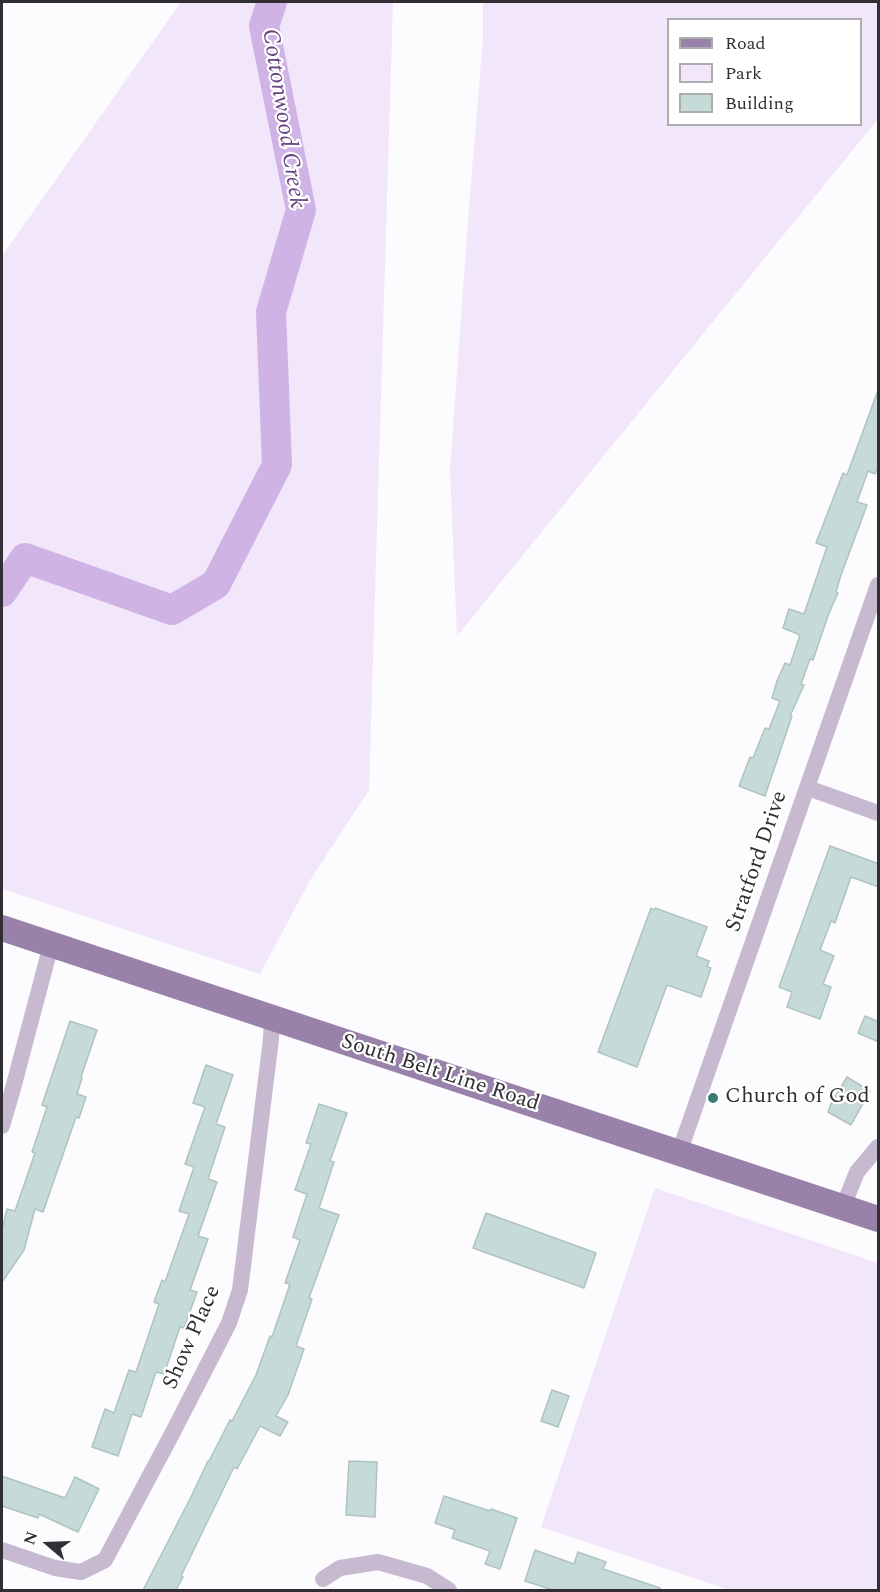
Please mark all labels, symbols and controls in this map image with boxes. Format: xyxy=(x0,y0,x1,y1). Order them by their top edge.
legend xyxy=(667,18,862,126)
water label: Cottonwood Creek xyxy=(254,27,310,211)
text: Road xyxy=(725,30,766,57)
text: Park xyxy=(725,60,762,87)
text: Building xyxy=(725,90,794,117)
street label: Stratford Drive xyxy=(722,788,794,936)
street label: South Belt Line Road xyxy=(338,1029,542,1119)
place label: Church of God xyxy=(725,1085,870,1111)
marker: Church of God xyxy=(706,1091,720,1105)
street label: Show Place xyxy=(158,1282,228,1394)
north arrow xyxy=(18,1514,78,1574)
text: N xyxy=(18,1528,44,1548)

